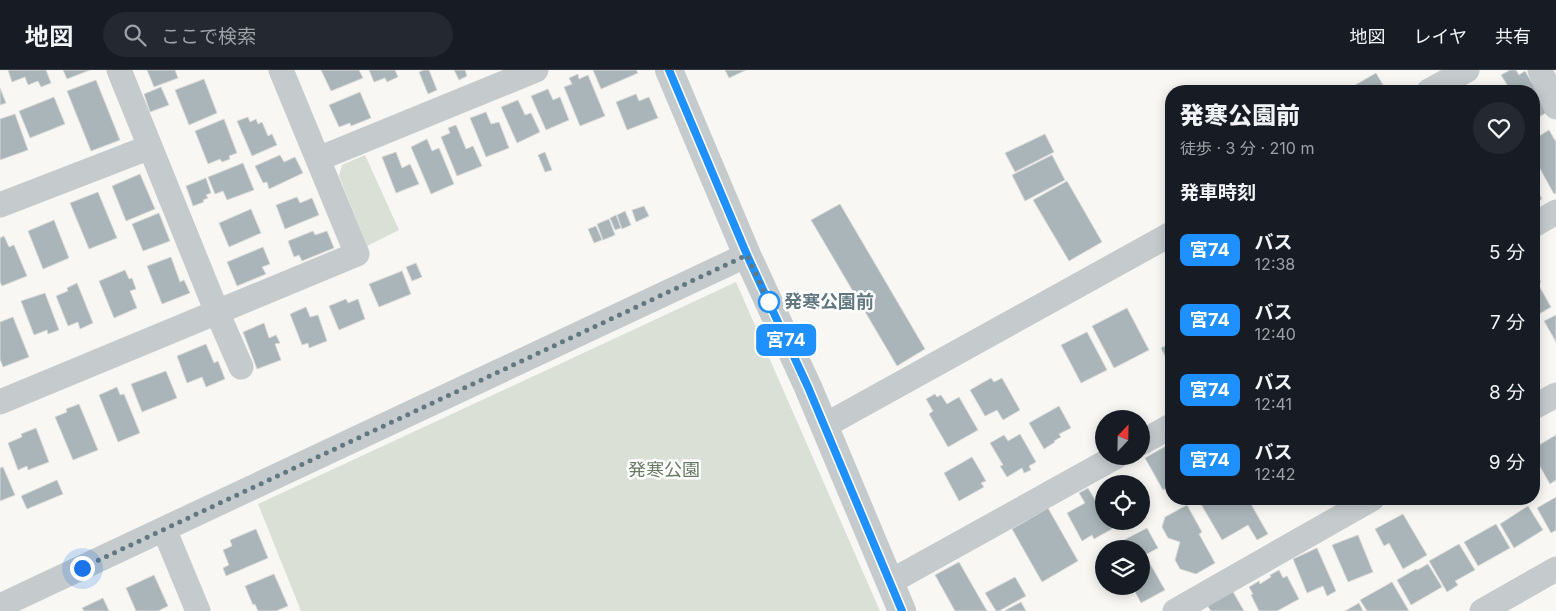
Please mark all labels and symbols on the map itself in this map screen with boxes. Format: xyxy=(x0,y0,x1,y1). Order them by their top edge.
marker: 発寒公園前 xyxy=(758,291,780,313)
place label: 発寒公園前 xyxy=(784,291,874,312)
line badge: 宮74 xyxy=(757,324,815,356)
north arrow xyxy=(1095,410,1150,465)
park label: 発寒公園 xyxy=(628,459,700,480)
your location xyxy=(70,556,95,581)

